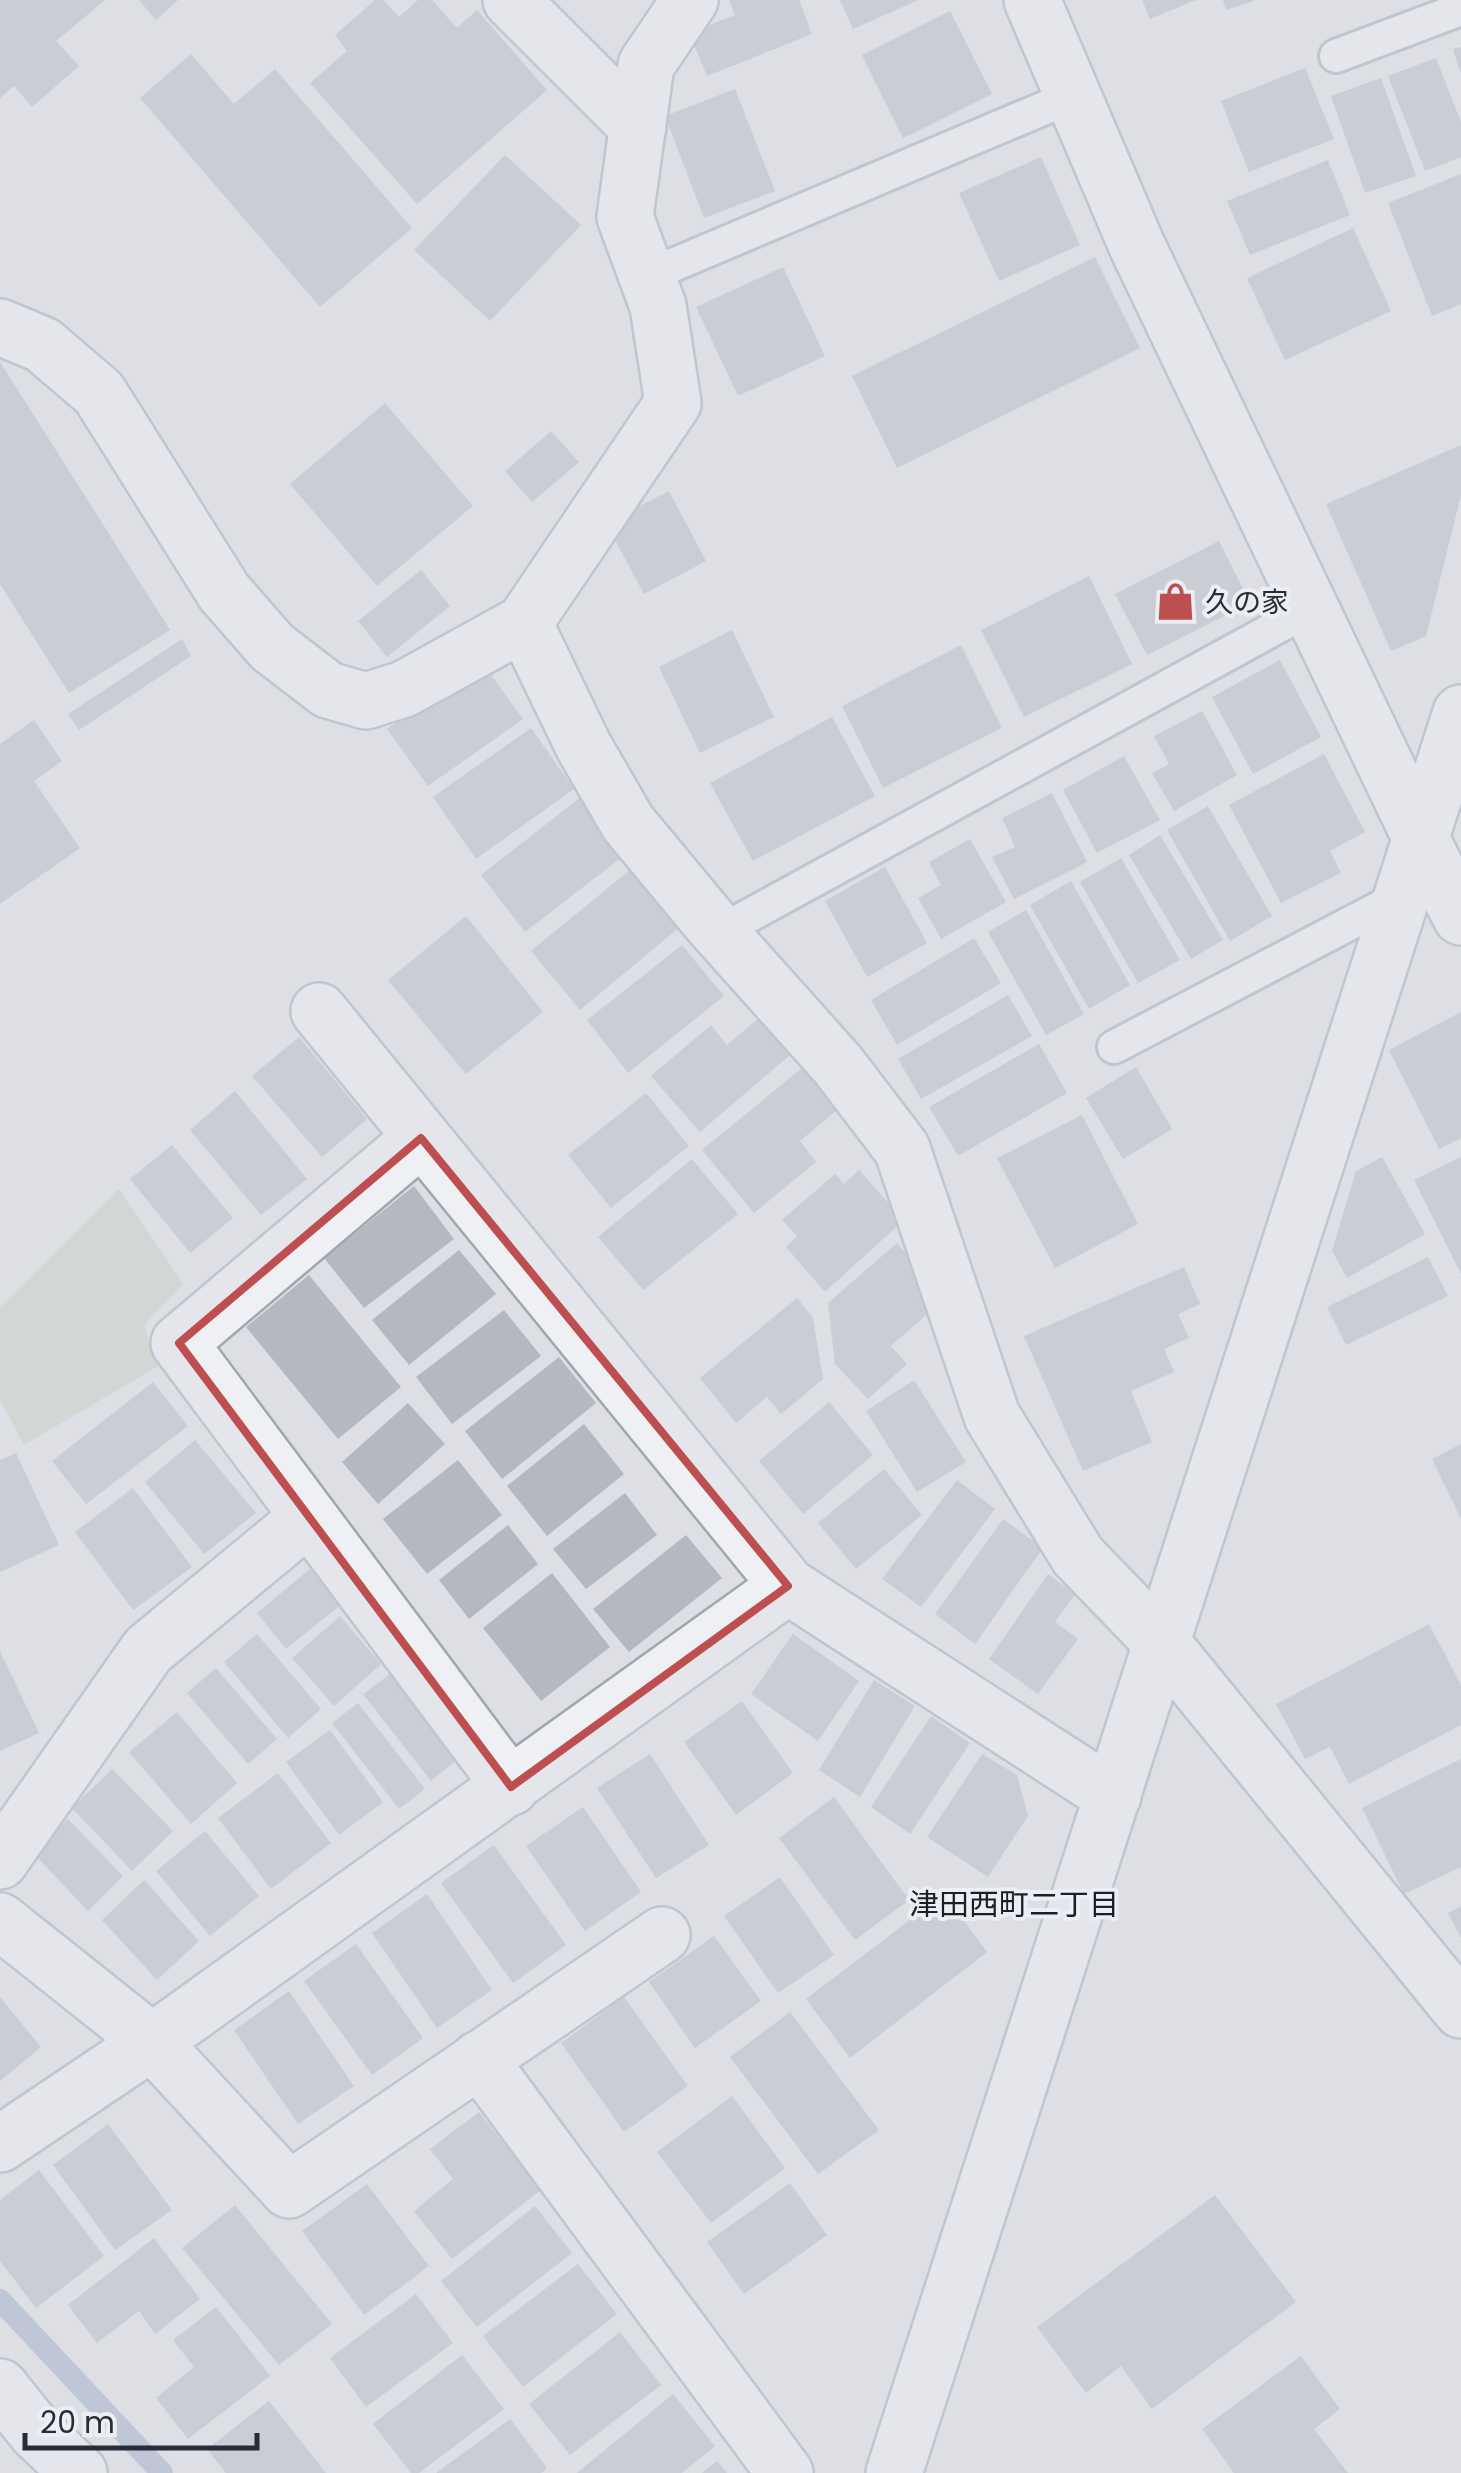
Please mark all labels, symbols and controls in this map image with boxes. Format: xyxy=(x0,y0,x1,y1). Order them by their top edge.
shop icon: 久の家 xyxy=(1154,581,1196,623)
place label: 久の家 xyxy=(1205,583,1289,622)
district label: 津田西町二丁目 xyxy=(909,1883,1119,1926)
scale bar xyxy=(25,2388,258,2450)
text: 20 m xyxy=(40,2401,115,2444)

